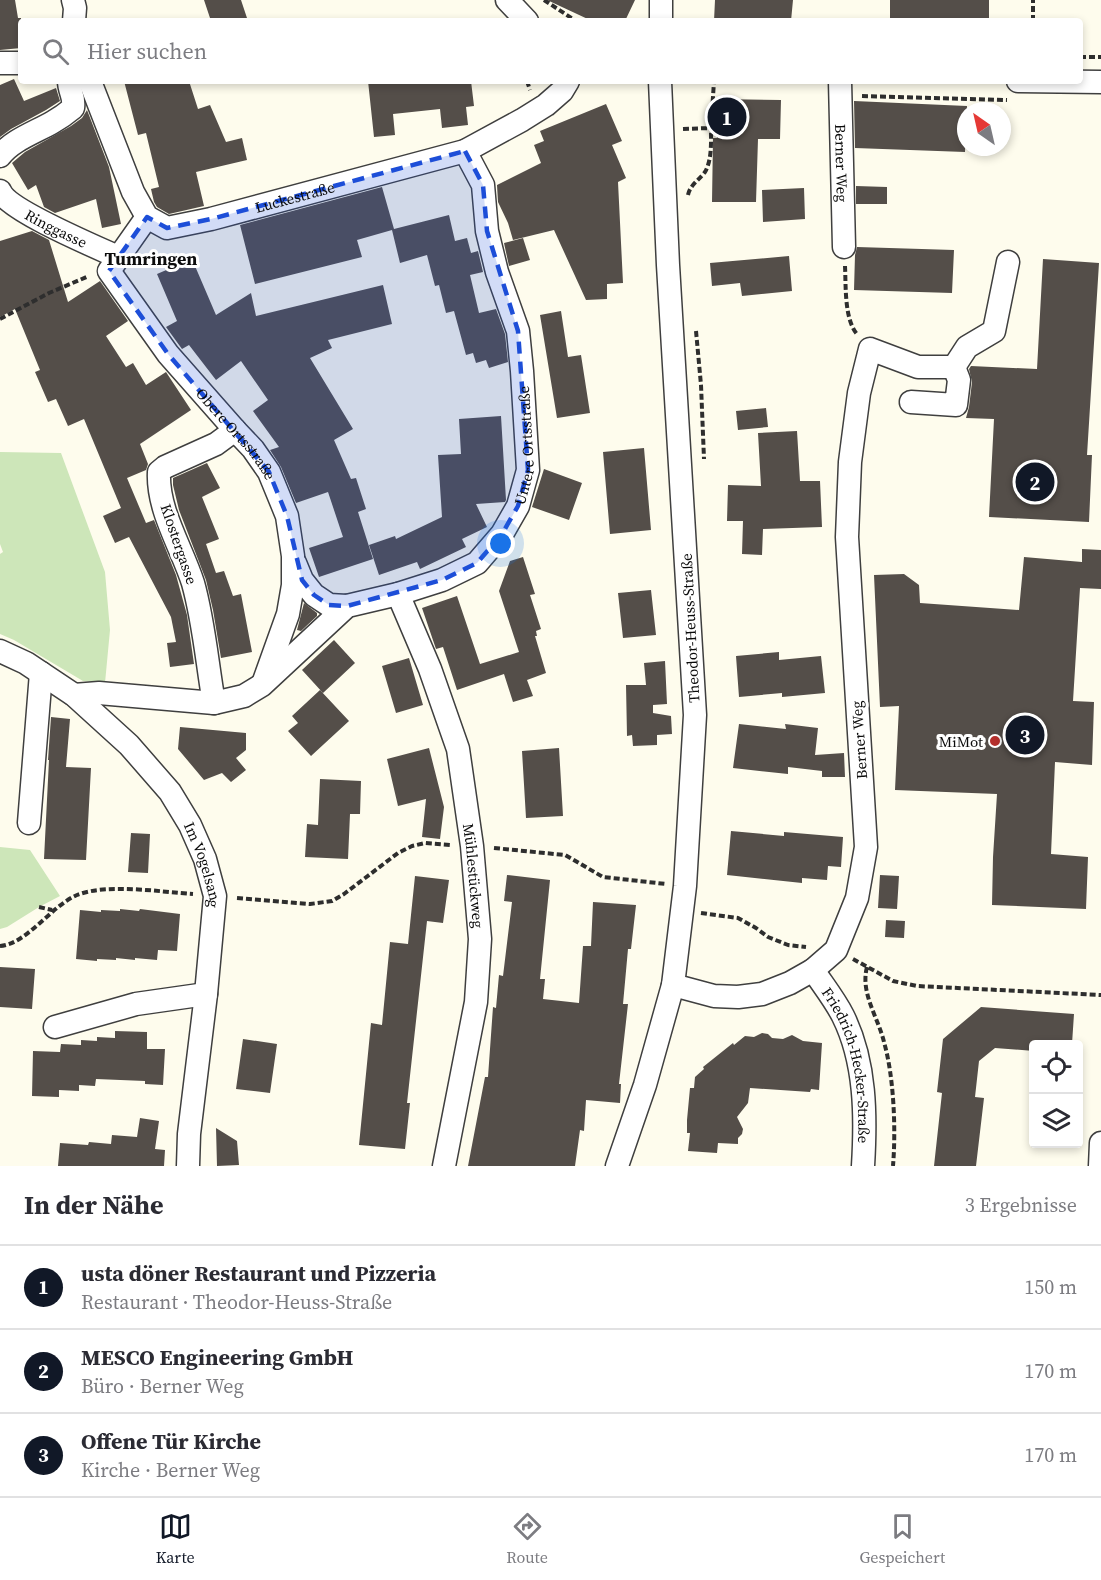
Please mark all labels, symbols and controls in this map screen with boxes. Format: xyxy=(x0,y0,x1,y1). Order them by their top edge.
search box xyxy=(18,18,1083,84)
icon: search xyxy=(39,35,72,68)
text: Hier suchen xyxy=(87,36,207,66)
pin: 1 xyxy=(708,94,746,140)
north arrow xyxy=(957,102,1011,156)
street label: Berner Weg xyxy=(831,124,853,203)
street label: Luckestraße xyxy=(252,176,337,217)
street label: Ringgasse xyxy=(21,204,91,253)
district label: Tumringen xyxy=(105,246,197,271)
street label: Obere Ortsstraße xyxy=(192,383,281,483)
street label: Untere Ortsstraße xyxy=(508,385,539,507)
pin: 2 xyxy=(1016,460,1054,504)
street label: Klostergasse xyxy=(155,501,203,587)
your location xyxy=(486,529,515,558)
street label: Theodor-Heuss-Straße xyxy=(676,552,704,703)
street label: Berner Weg xyxy=(846,700,872,780)
pin: 3 xyxy=(1006,712,1044,758)
place label: MiMot xyxy=(939,731,983,752)
marker: MiMot xyxy=(988,734,1002,748)
street label: Im Vogelsang xyxy=(179,818,226,909)
street label: Mühlestückweg xyxy=(458,822,490,929)
street label: Friedrich-Hecker-Straße xyxy=(817,983,875,1144)
map controls xyxy=(1029,1040,1083,1148)
button: locate xyxy=(1029,1040,1083,1094)
button: layers xyxy=(1029,1094,1083,1148)
text: In der Nähe xyxy=(24,1187,164,1223)
text: 3 Ergebnisse xyxy=(965,1191,1077,1219)
text: usta döner Restaurant und Pizzeria xyxy=(81,1258,436,1288)
text: 1 xyxy=(38,1273,49,1301)
text: 150 m xyxy=(1024,1273,1077,1301)
text: Restaurant · Theodor-Heuss-Straße xyxy=(81,1288,392,1316)
text: MESCO Engineering GmbH xyxy=(81,1342,353,1372)
text: 2 xyxy=(38,1357,49,1385)
text: 170 m xyxy=(1024,1357,1077,1385)
text: Büro · Berner Weg xyxy=(81,1372,244,1400)
text: Offene Tür Kirche xyxy=(81,1426,261,1456)
text: 3 xyxy=(38,1441,49,1469)
text: 170 m xyxy=(1024,1441,1077,1469)
text: Kirche · Berner Weg xyxy=(81,1456,260,1484)
tab: Karte xyxy=(156,1510,195,1568)
tab: Route xyxy=(506,1510,548,1568)
tab: Gespeichert xyxy=(859,1510,945,1568)

